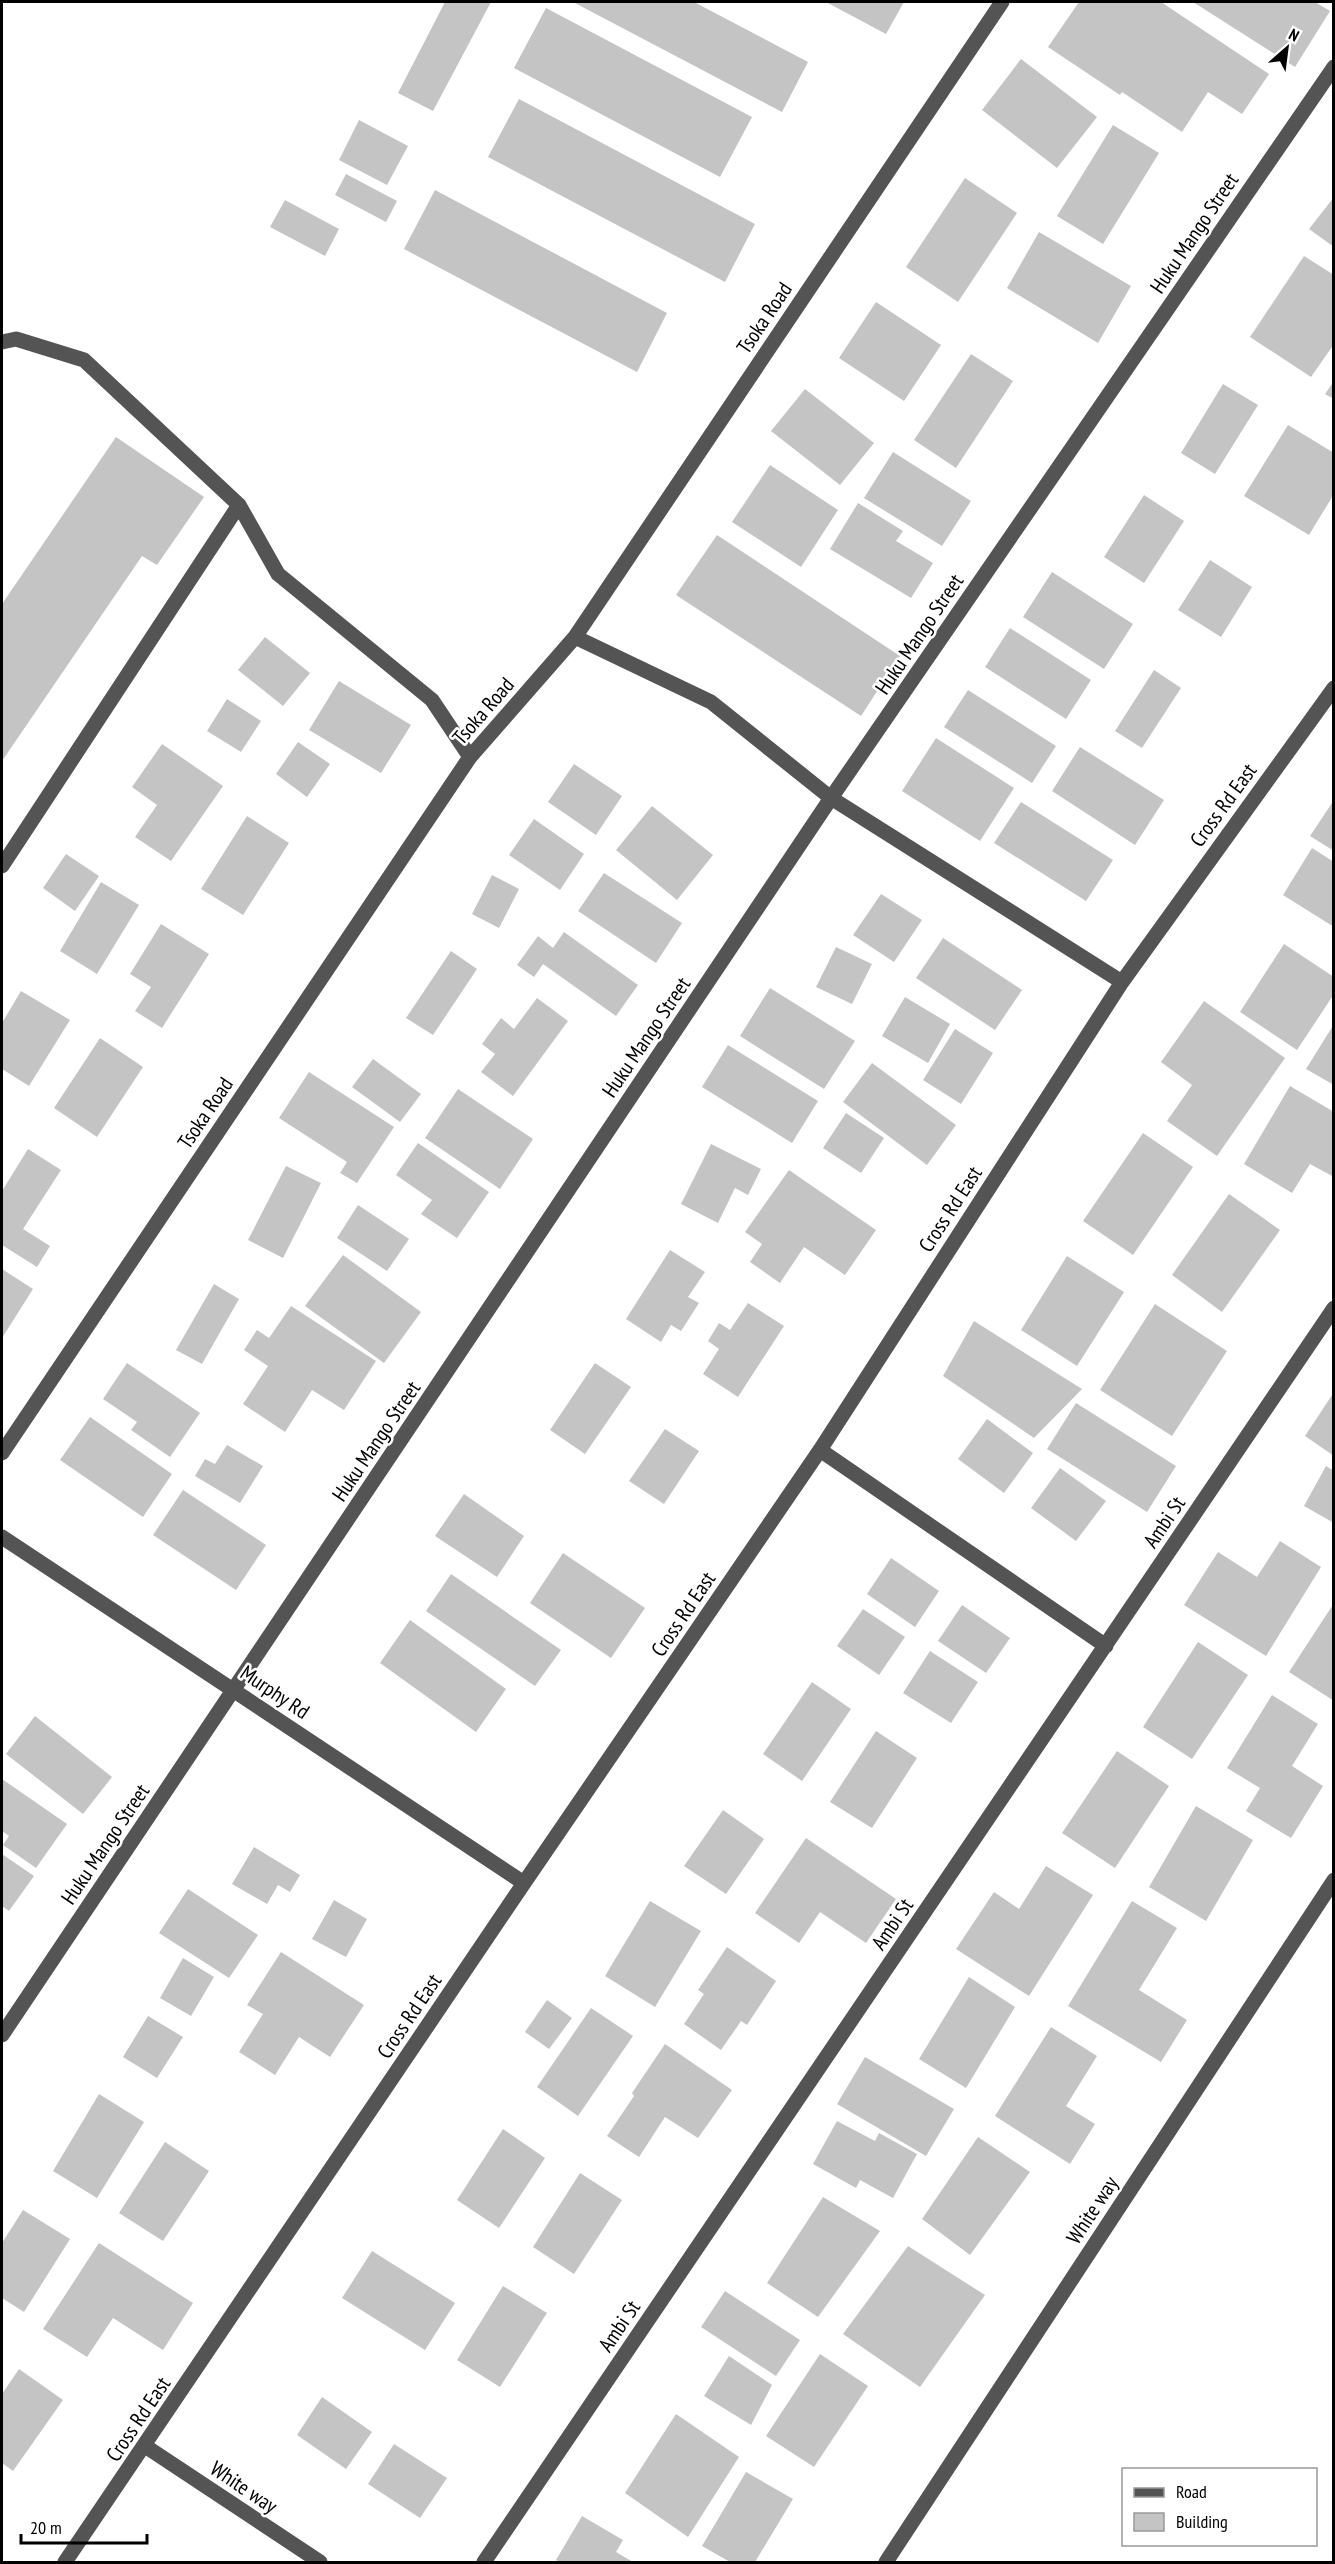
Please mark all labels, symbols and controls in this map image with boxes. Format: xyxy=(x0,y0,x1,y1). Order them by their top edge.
north arrow xyxy=(1257,18,1317,78)
text: N xyxy=(1286,24,1303,46)
street label: Huku Mango Street xyxy=(1144,168,1244,298)
street label: Tsoka Road xyxy=(730,277,798,359)
street label: Huku Mango Street xyxy=(869,569,969,699)
street label: Tsoka Road xyxy=(446,672,520,750)
street label: Cross Rd East xyxy=(1184,758,1262,852)
street label: Huku Mango Street xyxy=(596,972,696,1102)
street label: Tsoka Road xyxy=(171,1072,239,1154)
street label: Cross Rd East xyxy=(912,1161,988,1257)
street label: Huku Mango Street xyxy=(326,1376,426,1506)
street label: Ambi St xyxy=(1137,1491,1191,1553)
street label: Cross Rd East xyxy=(645,1566,721,1662)
street label: Murphy Rd xyxy=(235,1659,315,1725)
street label: Huku Mango Street xyxy=(55,1779,155,1909)
street label: Ambi St xyxy=(865,1893,919,1955)
street label: Cross Rd East xyxy=(371,1968,447,2064)
street label: White way xyxy=(1060,2171,1124,2249)
street label: Ambi St xyxy=(592,2295,646,2357)
street label: Cross Rd East xyxy=(100,2371,176,2467)
street label: White way xyxy=(205,2455,283,2519)
legend xyxy=(1122,2468,1317,2546)
text: Road xyxy=(1176,2480,1207,2503)
scale bar xyxy=(21,2507,147,2545)
text: Building xyxy=(1176,2510,1228,2533)
text: 20 m xyxy=(30,2516,62,2539)

